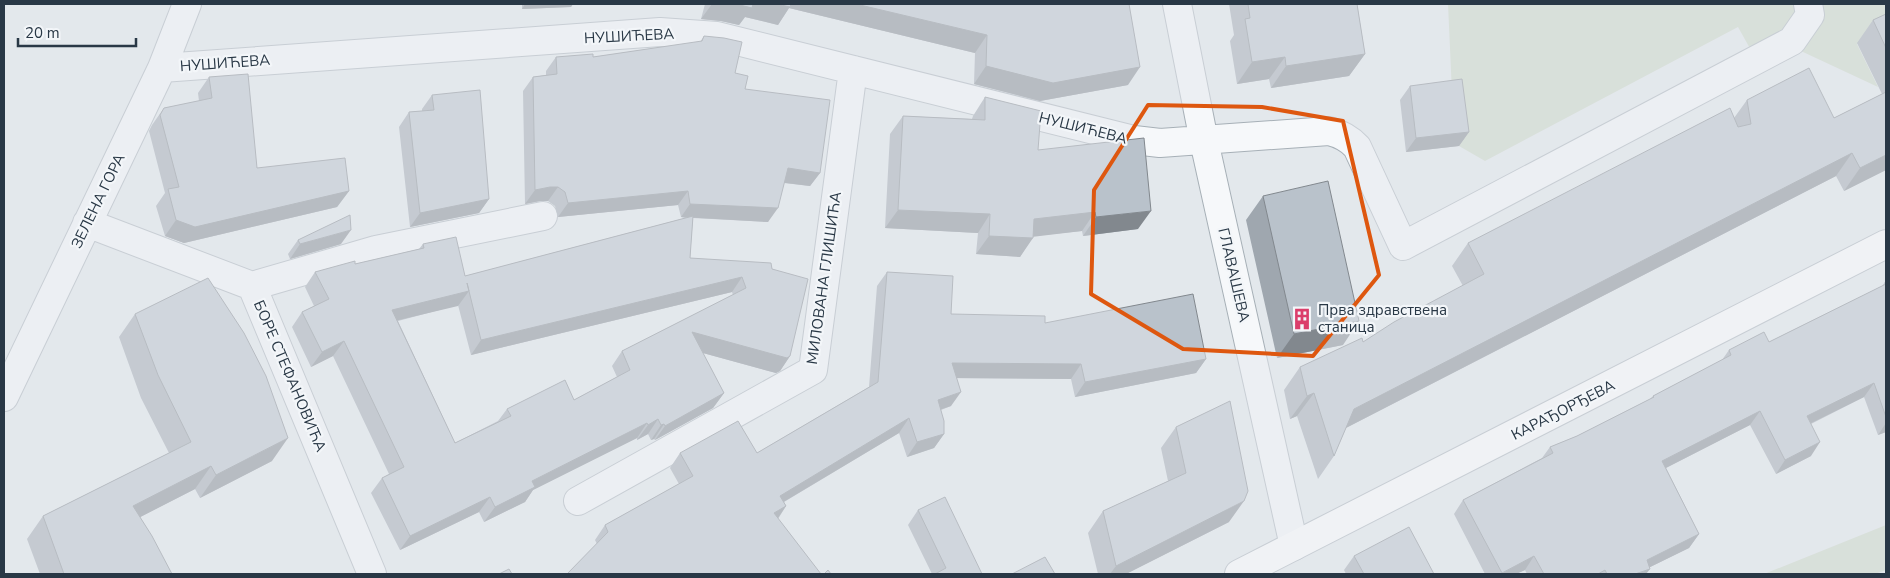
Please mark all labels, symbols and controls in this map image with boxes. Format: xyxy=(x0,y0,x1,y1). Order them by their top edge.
scale bar xyxy=(18,15,135,47)
text: 20 m xyxy=(25,23,60,43)
street label: НУШИЋЕВА xyxy=(583,24,675,48)
street label: НУШИЋЕВА xyxy=(179,50,271,76)
street label: НУШИЋЕВА xyxy=(1037,107,1129,149)
street label: ЗЕЛЕНА ГОРА xyxy=(66,150,130,252)
street label: МИЛОВАНА ГЛИШИЋА xyxy=(802,190,846,366)
street label: ГЛАВАШЕВА xyxy=(1213,226,1255,324)
street label: БОРЕ СТЕФАНОВИЋА xyxy=(249,297,331,455)
place label: Прва здравствена станица xyxy=(1318,300,1447,337)
building icon: Прва здравствена станица xyxy=(1289,306,1315,332)
street label: КАРАЂОРЂЕВА xyxy=(1508,375,1618,445)

